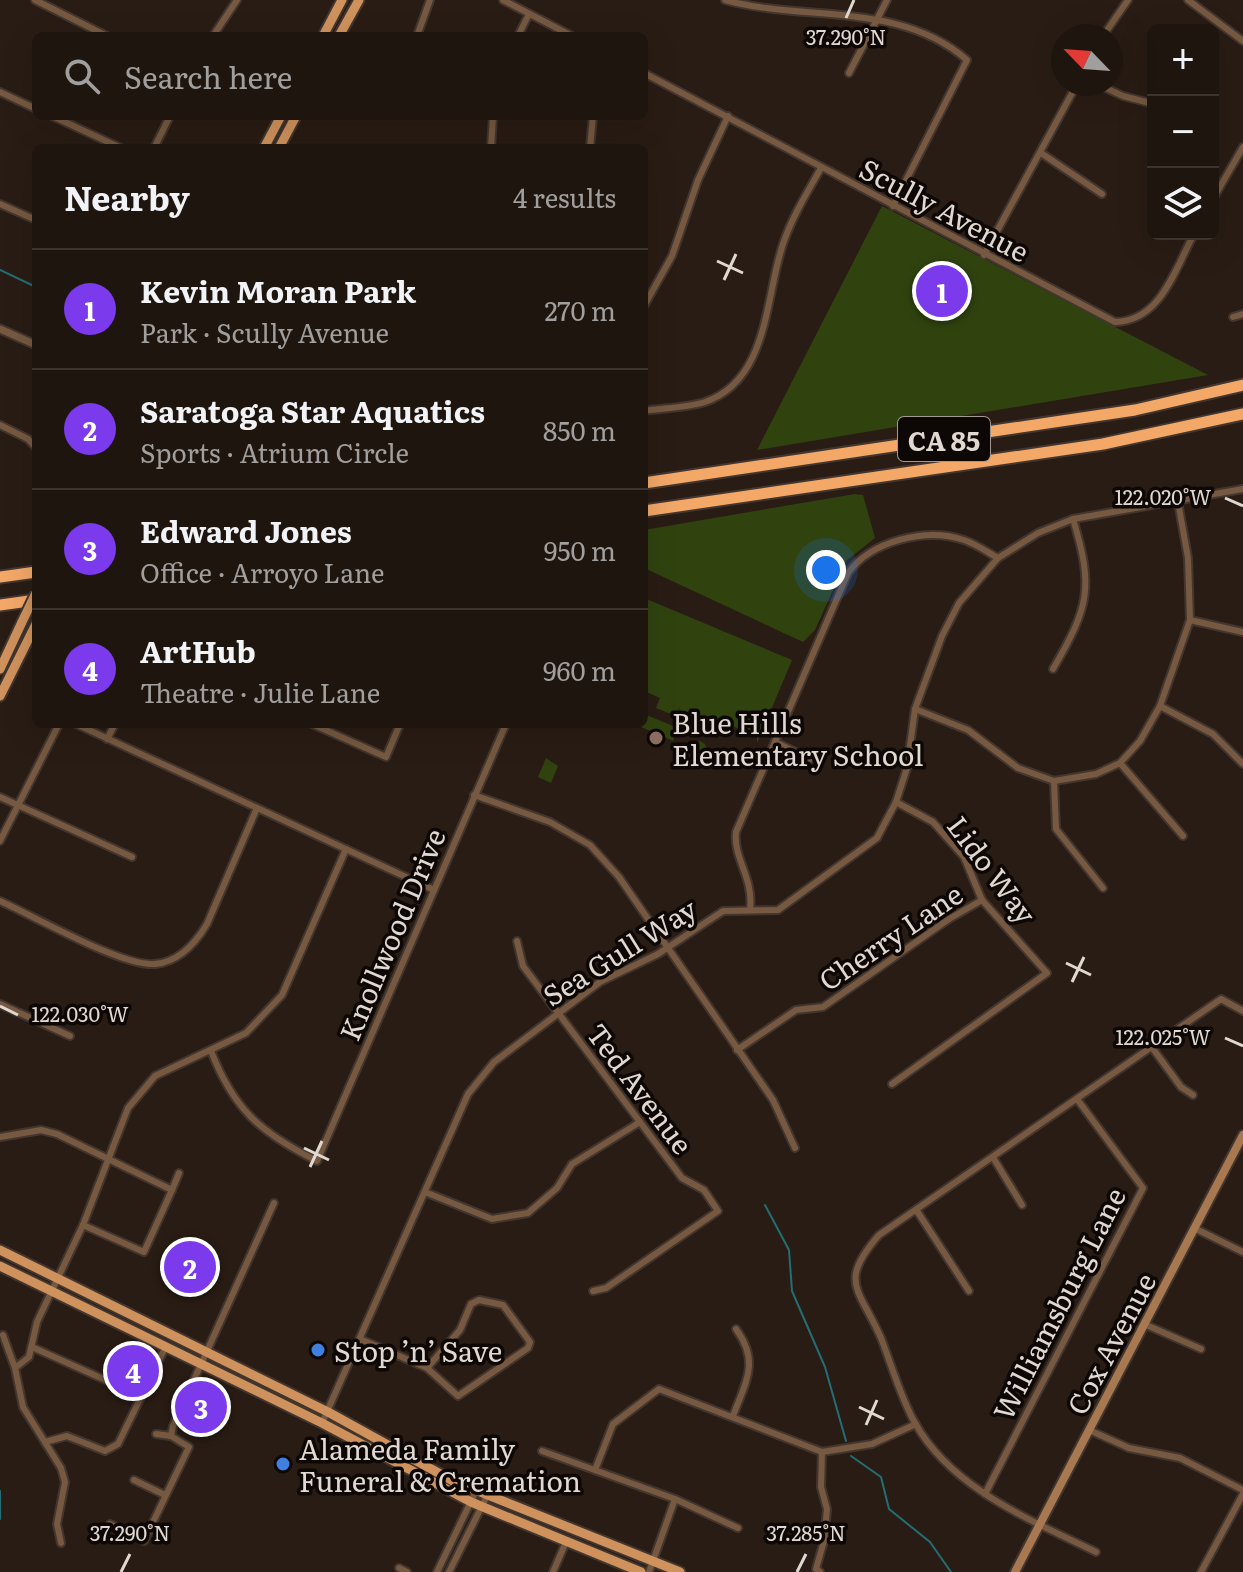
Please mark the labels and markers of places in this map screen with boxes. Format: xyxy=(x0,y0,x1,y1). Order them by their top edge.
pin: 1 xyxy=(916,261,968,321)
place label: Blue Hills Elementary School xyxy=(672,701,923,775)
marker: Blue Hills Elementary School xyxy=(647,729,665,747)
pin: 2 xyxy=(164,1237,216,1297)
place label: Stop ’n’ Save xyxy=(334,1329,502,1371)
pin: 4 xyxy=(107,1341,159,1401)
marker: Stop ’n’ Save xyxy=(309,1341,327,1359)
pin: 3 xyxy=(175,1377,227,1437)
place label: Alameda Family Funeral & Cremation xyxy=(299,1427,581,1501)
marker: Alameda Family Funeral & Cremation xyxy=(274,1455,292,1473)

